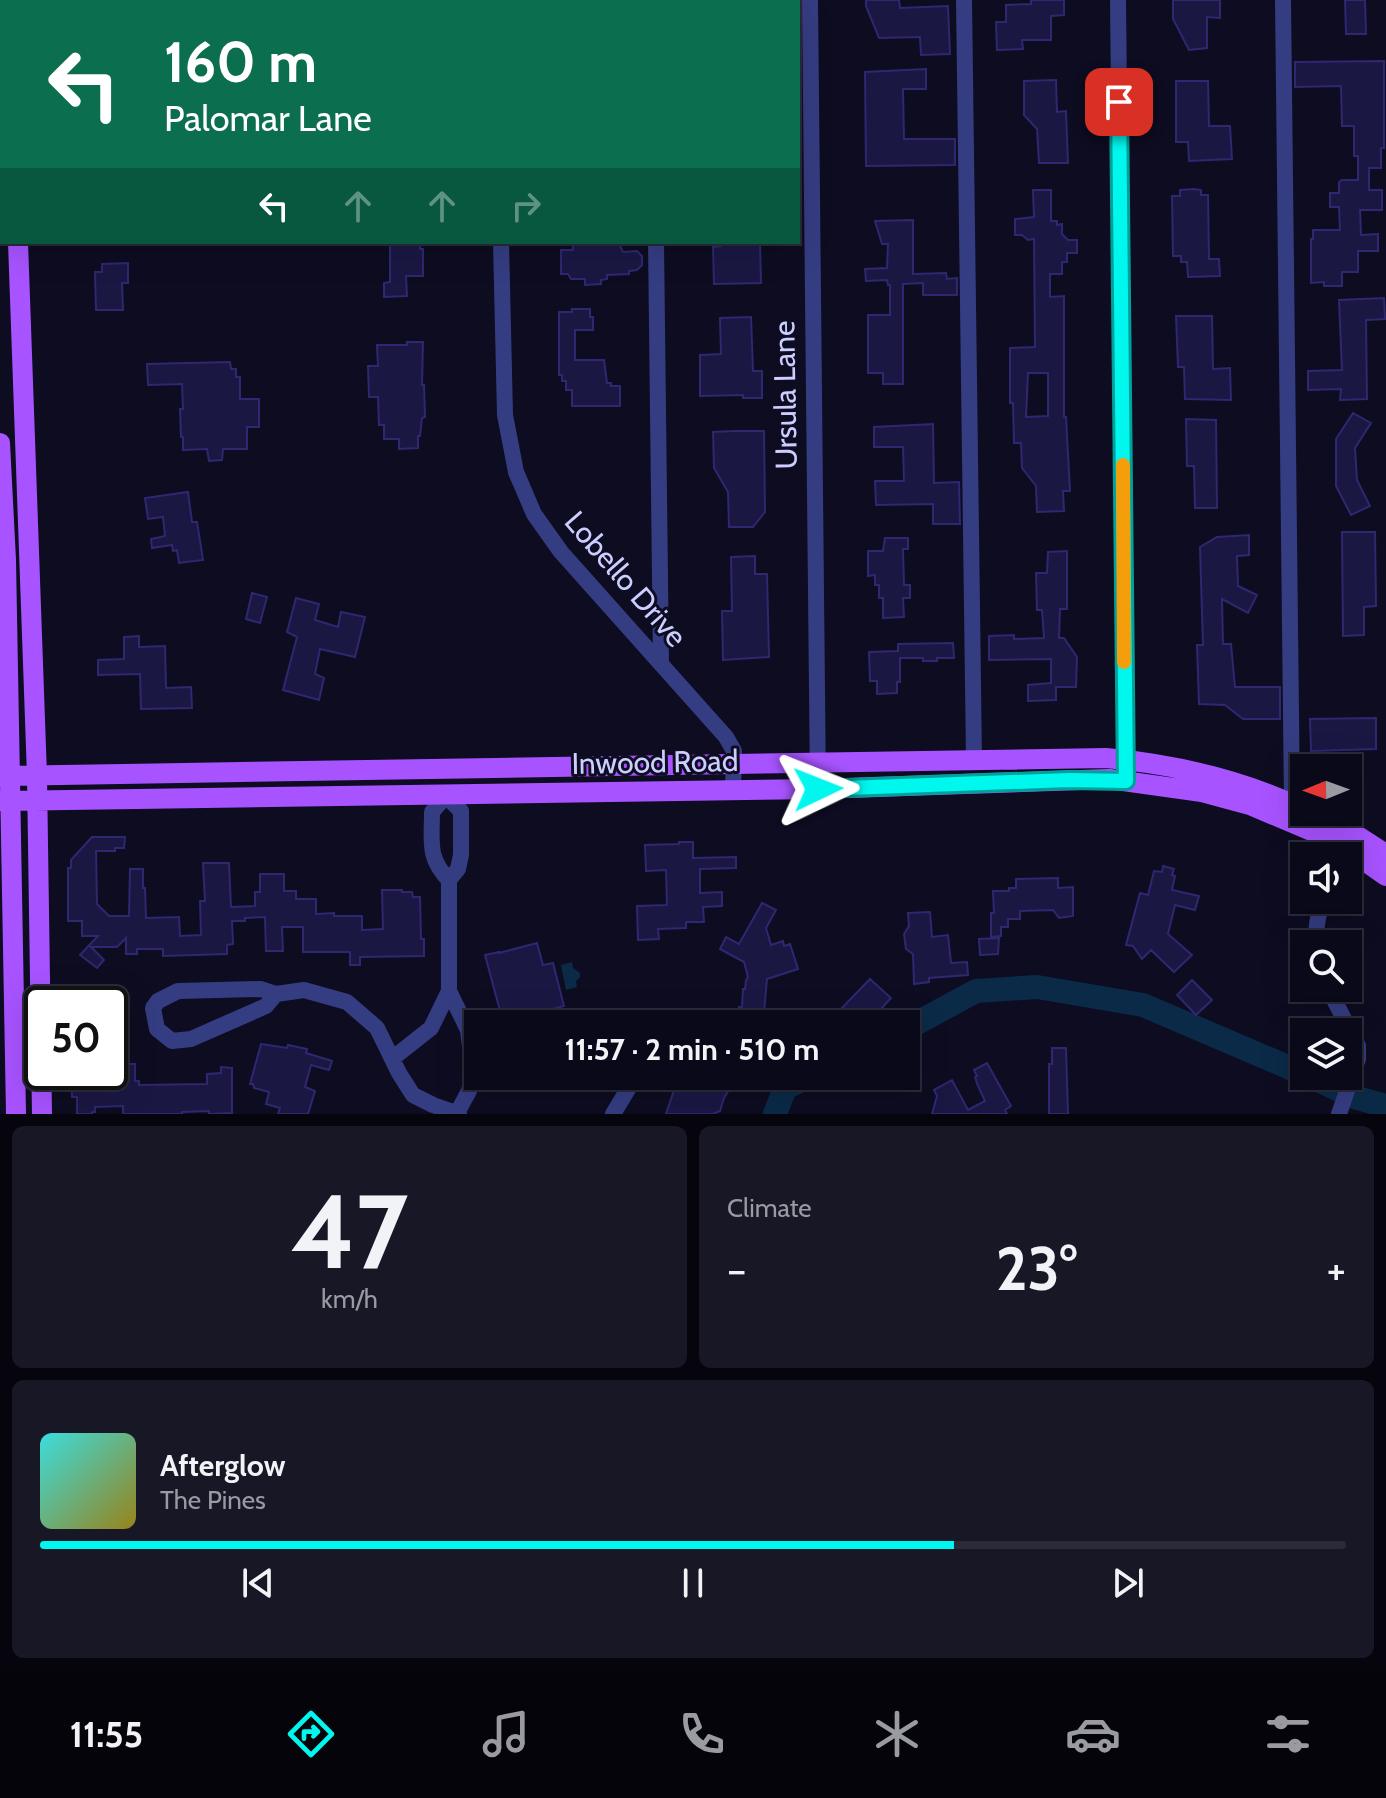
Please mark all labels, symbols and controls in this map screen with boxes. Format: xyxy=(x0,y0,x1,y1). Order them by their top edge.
text: 160 m xyxy=(164,28,317,96)
icon: left xyxy=(32,32,136,136)
pin xyxy=(1085,68,1153,136)
icon: arrive xyxy=(1097,80,1141,124)
text: Palomar Lane xyxy=(164,96,372,140)
icon: left xyxy=(252,184,296,228)
icon: ahead xyxy=(336,184,380,228)
icon: ahead xyxy=(420,184,464,228)
icon: right xyxy=(504,184,548,228)
street label: Ursula Lane xyxy=(765,320,805,470)
street label: Lobello Drive xyxy=(557,504,695,654)
street label: Inwood Road xyxy=(571,742,739,782)
position arrow xyxy=(776,747,860,831)
north arrow xyxy=(1290,754,1362,826)
map controls xyxy=(1290,754,1362,1090)
button: sound xyxy=(1290,842,1362,914)
button: search xyxy=(1290,930,1362,1002)
speed limit sign: 50 xyxy=(24,986,128,1090)
button: layers xyxy=(1290,1018,1362,1090)
text: 11:57 · 2 min · 510 m xyxy=(565,1031,819,1068)
text: 47 xyxy=(291,1168,408,1294)
text: Climate xyxy=(727,1192,812,1224)
text: 23° xyxy=(996,1232,1077,1305)
text: − xyxy=(727,1243,746,1296)
text: + xyxy=(1327,1243,1346,1296)
text: km/h xyxy=(321,1283,378,1315)
text: Afterglow xyxy=(160,1447,286,1484)
text: The Pines xyxy=(160,1484,266,1516)
icon: previous xyxy=(236,1561,280,1605)
icon: pause xyxy=(671,1561,715,1605)
icon: next xyxy=(1106,1561,1150,1605)
icon: directions xyxy=(283,1706,339,1762)
icon: music xyxy=(478,1706,534,1762)
icon: phone xyxy=(674,1706,730,1762)
icon: climate xyxy=(869,1706,925,1762)
icon: car xyxy=(1065,1706,1121,1762)
icon: filters xyxy=(1260,1706,1316,1762)
text: 11:55 xyxy=(70,1712,143,1756)

